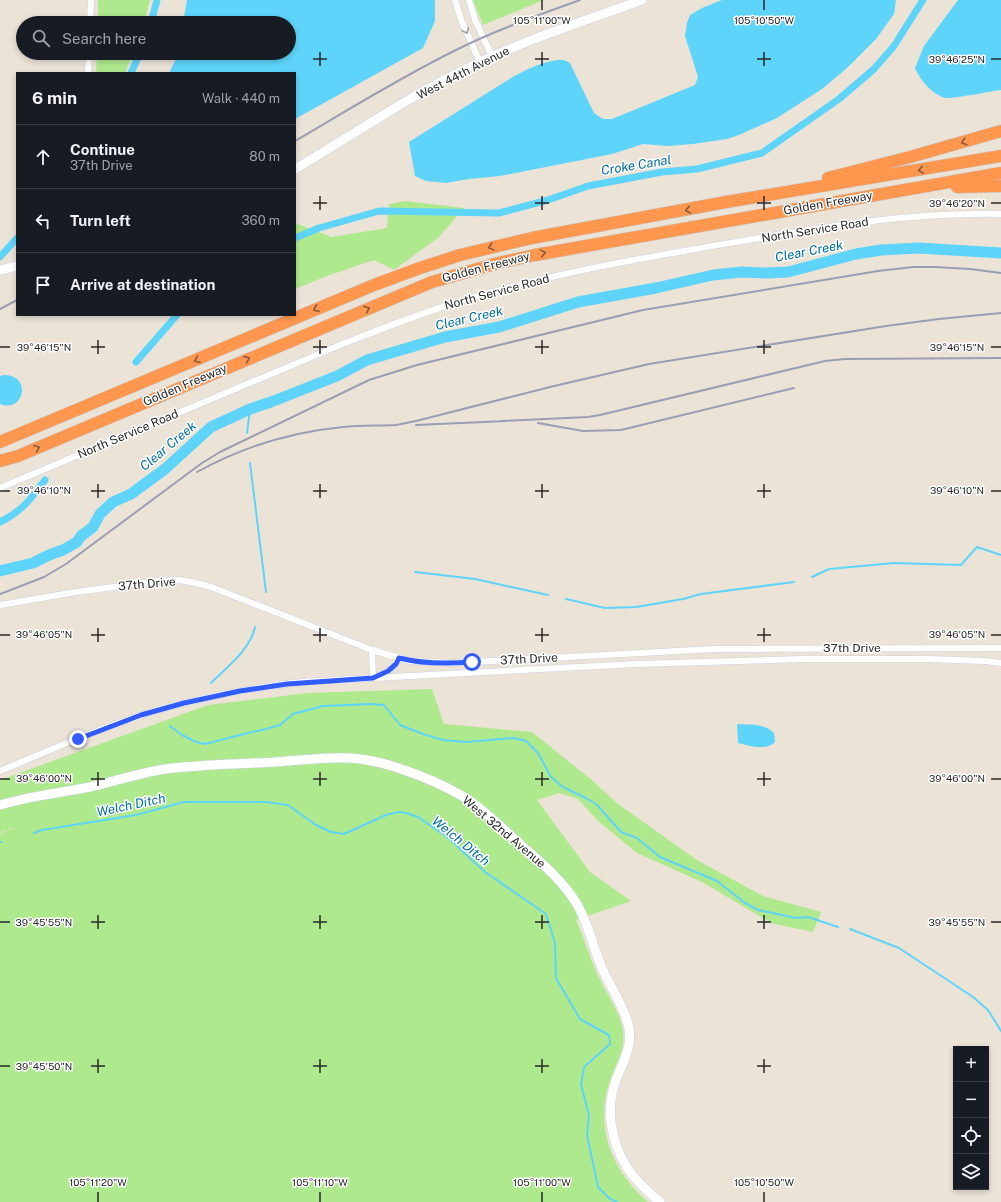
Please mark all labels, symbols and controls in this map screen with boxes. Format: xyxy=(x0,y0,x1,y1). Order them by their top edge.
text: 105°11'00"W xyxy=(513,14,571,26)
text: 105°10'50"W xyxy=(734,14,795,26)
search box xyxy=(16,16,296,60)
icon: search xyxy=(30,27,52,49)
one-way arrow xyxy=(461,27,469,35)
text: Search here xyxy=(62,30,146,47)
street label: West 44th Avenue xyxy=(414,44,512,102)
text: 39°46'25"N xyxy=(929,53,985,65)
text: 6 min xyxy=(32,88,77,108)
text: Walk · 440 m xyxy=(202,91,280,106)
one-way arrow xyxy=(960,137,967,146)
text: Continue xyxy=(70,141,135,158)
icon: ahead xyxy=(32,146,54,168)
text: 80 m xyxy=(249,149,280,164)
water label: Croke Canal xyxy=(600,152,672,178)
text: 37th Drive xyxy=(70,158,133,173)
one-way arrow xyxy=(918,165,924,174)
street label: Golden Freeway xyxy=(782,188,874,218)
text: 39°46'20"N xyxy=(929,197,985,209)
one-way arrow xyxy=(685,205,691,213)
icon: left xyxy=(32,210,54,232)
text: Turn left xyxy=(70,212,131,229)
text: 360 m xyxy=(242,213,280,228)
street label: North Service Road xyxy=(761,215,869,245)
water label: Clear Creek xyxy=(774,237,844,265)
one-way arrow xyxy=(488,242,495,251)
street label: Golden Freeway xyxy=(441,248,532,285)
one-way arrow xyxy=(540,249,547,258)
street label: North Service Road xyxy=(443,271,551,313)
icon: arrive xyxy=(32,274,54,296)
text: Arrive at destination xyxy=(70,276,215,293)
water label: Clear Creek xyxy=(434,303,504,333)
one-way arrow xyxy=(313,304,321,312)
one-way arrow xyxy=(363,306,370,314)
text: 39°46'15"N xyxy=(17,341,71,353)
text: 39°46'15"N xyxy=(930,341,984,353)
one-way arrow xyxy=(193,355,201,363)
one-way arrow xyxy=(243,356,250,364)
street label: Golden Freeway xyxy=(141,361,230,409)
street label: North Service Road xyxy=(76,406,180,462)
water label: Clear Creek xyxy=(137,418,199,474)
one-way arrow xyxy=(33,444,40,452)
text: 39°46'10"N xyxy=(17,484,71,496)
text: 39°46'10"N xyxy=(930,484,984,496)
street label: 37th Drive xyxy=(118,574,177,593)
text: 39°46'05"N xyxy=(16,628,72,640)
text: 39°46'05"N xyxy=(929,628,985,640)
street label: 37th Drive xyxy=(823,641,881,655)
street label: 37th Drive xyxy=(500,650,558,668)
route start xyxy=(463,653,481,671)
route end xyxy=(69,730,87,748)
text: 39°46'00"N xyxy=(16,772,72,784)
text: 39°46'00"N xyxy=(929,772,985,784)
water label: Welch Ditch xyxy=(95,790,167,820)
street label: West 32nd Avenue xyxy=(460,793,549,871)
water label: Welch Ditch xyxy=(429,813,493,869)
text: 39°45'55"N xyxy=(16,916,72,928)
text: 39°45'55"N xyxy=(929,916,985,928)
map controls xyxy=(953,1046,989,1190)
button: + xyxy=(953,1046,989,1082)
text: 39°45'50"N xyxy=(16,1060,72,1072)
button: − xyxy=(953,1082,989,1118)
button: locate xyxy=(953,1118,989,1154)
button: layers xyxy=(953,1154,989,1190)
text: 105°11'20"W xyxy=(69,1176,127,1188)
text: 105°11'10"W xyxy=(292,1176,348,1188)
text: 105°11'00"W xyxy=(513,1176,571,1188)
text: 105°10'50"W xyxy=(734,1176,795,1188)

